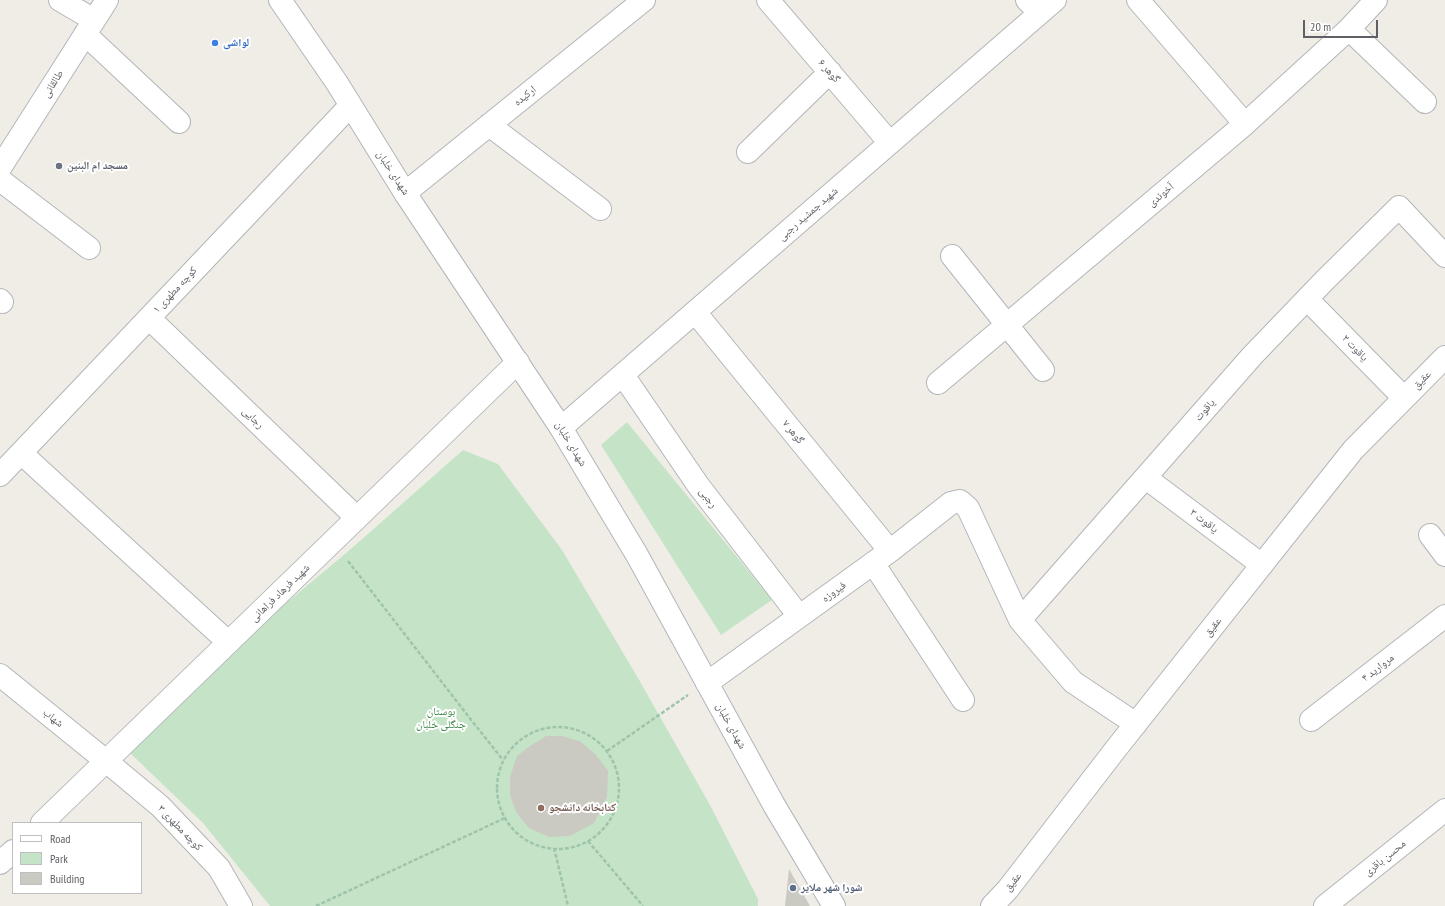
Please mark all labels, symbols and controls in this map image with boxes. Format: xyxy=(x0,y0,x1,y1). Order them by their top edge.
scale bar xyxy=(1305,12,1380,38)
text: 20 m xyxy=(1310,19,1331,34)
place label: لواشی xyxy=(223,36,249,50)
marker: لواشی xyxy=(210,38,220,48)
street label: گوهر ۶ xyxy=(815,56,843,86)
street label: طالقانی xyxy=(39,68,67,100)
street label: ارکیده xyxy=(511,83,539,109)
street label: شهدای خلبان xyxy=(374,148,412,198)
place label: مسجد ام البنین xyxy=(67,159,128,173)
marker: مسجد ام البنین xyxy=(54,161,64,171)
street label: آخوندی xyxy=(1145,180,1177,210)
street label: شهید جمشید رجبی xyxy=(775,184,841,244)
street label: کوچه مطهری ۱ xyxy=(150,264,200,316)
street label: یاقوت ۲ xyxy=(1339,332,1371,364)
street label: عقیق xyxy=(1410,368,1434,392)
street label: یاقوت xyxy=(1192,396,1218,424)
street label: رجایی xyxy=(239,404,267,432)
street label: گوهر ۷ xyxy=(779,417,807,447)
street label: شهدای خلبان xyxy=(552,419,590,469)
street label: رجبی xyxy=(696,485,720,511)
street label: یاقوت ۳ xyxy=(1187,506,1221,536)
street label: شهید فرهاد فراهانی xyxy=(247,561,313,625)
street label: فیروزه xyxy=(819,579,849,605)
street label: عقیق xyxy=(1201,615,1225,639)
street label: مروارید ۴ xyxy=(1359,651,1397,685)
street label: شهدای خلبان xyxy=(713,701,749,751)
park label: بوستان جنگلی خلبان xyxy=(416,705,466,731)
street label: شهاب xyxy=(40,706,66,730)
place label: کتابخانه دانشجو xyxy=(549,801,616,815)
street label: کوچه مطهری ۳ xyxy=(155,802,205,854)
marker: کتابخانه دانشجو xyxy=(536,803,546,813)
legend xyxy=(12,822,142,894)
text: Road xyxy=(50,831,70,846)
street label: محسن باقری xyxy=(1361,837,1409,879)
text: Park xyxy=(50,851,68,866)
street label: عقیق xyxy=(1001,870,1025,894)
text: Building xyxy=(50,871,85,886)
place label: شورا شهر ملایر xyxy=(801,881,863,895)
marker: شورا شهر ملایر xyxy=(788,883,798,893)

